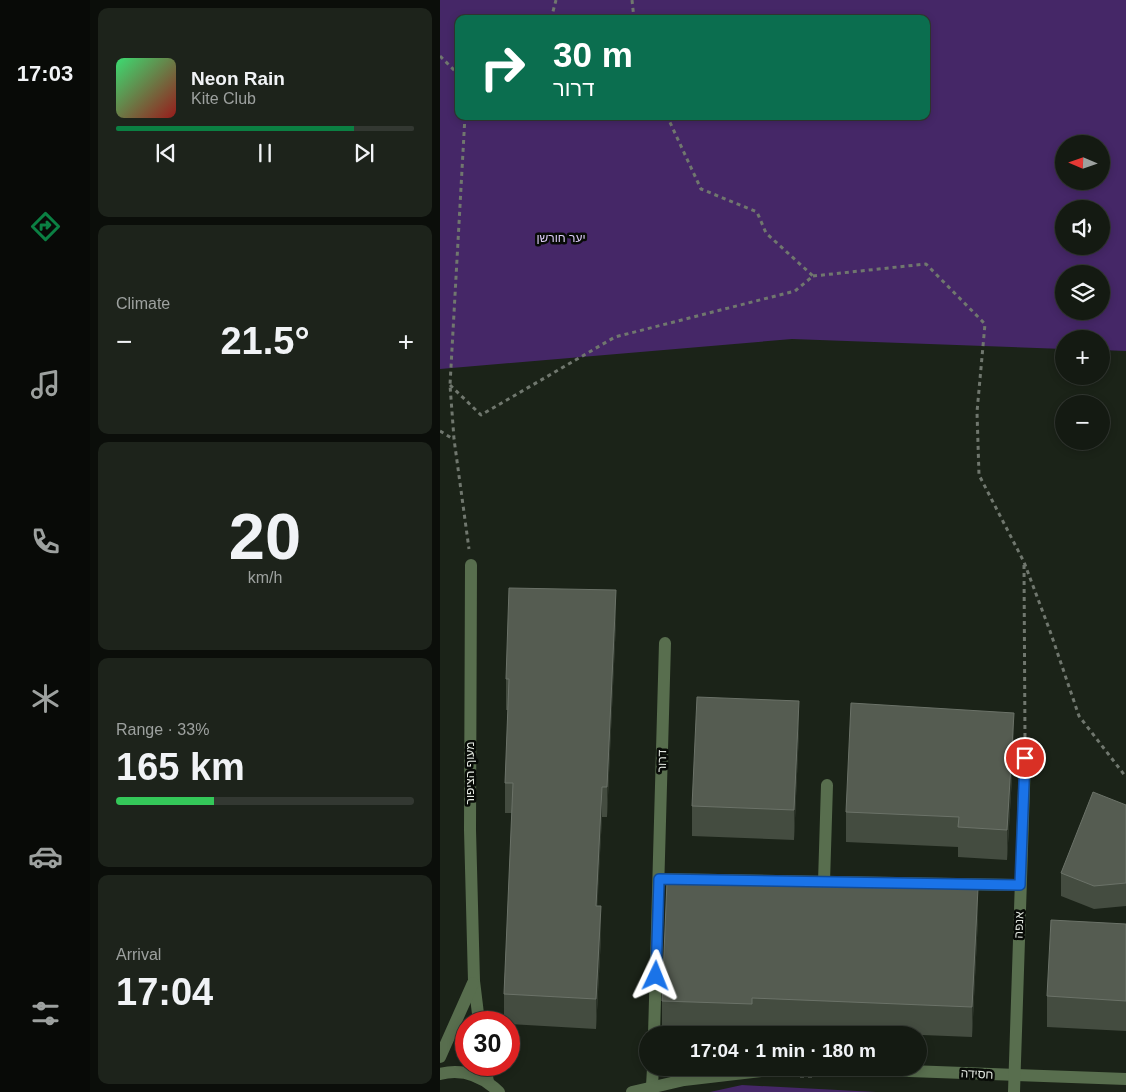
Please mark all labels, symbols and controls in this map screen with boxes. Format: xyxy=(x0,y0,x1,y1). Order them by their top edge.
icon: right xyxy=(470,35,535,100)
text: 30 m xyxy=(553,35,633,74)
text: 17:03 xyxy=(17,61,73,86)
text: Neon Rain xyxy=(191,68,285,89)
text: דרור xyxy=(553,76,594,101)
text: Kite Club xyxy=(191,90,256,107)
north arrow xyxy=(1055,135,1110,190)
map controls xyxy=(1055,135,1110,450)
icon: previous xyxy=(152,139,180,167)
icon: pause xyxy=(251,139,279,167)
icon: next xyxy=(350,139,378,167)
button: sound xyxy=(1055,200,1110,255)
icon: directions xyxy=(28,209,63,244)
park label: יער חורשן xyxy=(536,231,586,245)
button: layers xyxy=(1055,265,1110,320)
text: Climate xyxy=(116,295,170,312)
text: 21.5° xyxy=(220,320,310,362)
text: − xyxy=(116,326,132,357)
text: + xyxy=(398,326,414,357)
button: + xyxy=(1055,330,1110,385)
icon: music xyxy=(28,367,63,402)
button: − xyxy=(1055,395,1110,450)
text: 20 xyxy=(229,500,301,573)
icon: phone xyxy=(28,524,63,559)
text: km/h xyxy=(248,569,282,586)
icon: climate xyxy=(28,681,63,716)
text: Range · 33% xyxy=(116,721,209,738)
pin xyxy=(1004,737,1046,779)
street label: מעוף הציפור xyxy=(463,742,477,804)
icon: arrive xyxy=(1011,744,1039,772)
text: 165 km xyxy=(116,746,245,788)
street label: דרור xyxy=(655,749,669,772)
icon: car xyxy=(28,839,63,874)
street label: אנפה xyxy=(1012,911,1026,939)
text: Arrival xyxy=(116,946,161,963)
position arrow xyxy=(629,949,681,1001)
text: 17:04 xyxy=(116,971,213,1013)
icon: filters xyxy=(28,996,63,1031)
speed limit sign: 30 xyxy=(455,1011,520,1076)
text: 17:04 · 1 min · 180 m xyxy=(690,1040,876,1061)
street label: חסידה xyxy=(960,1066,994,1082)

